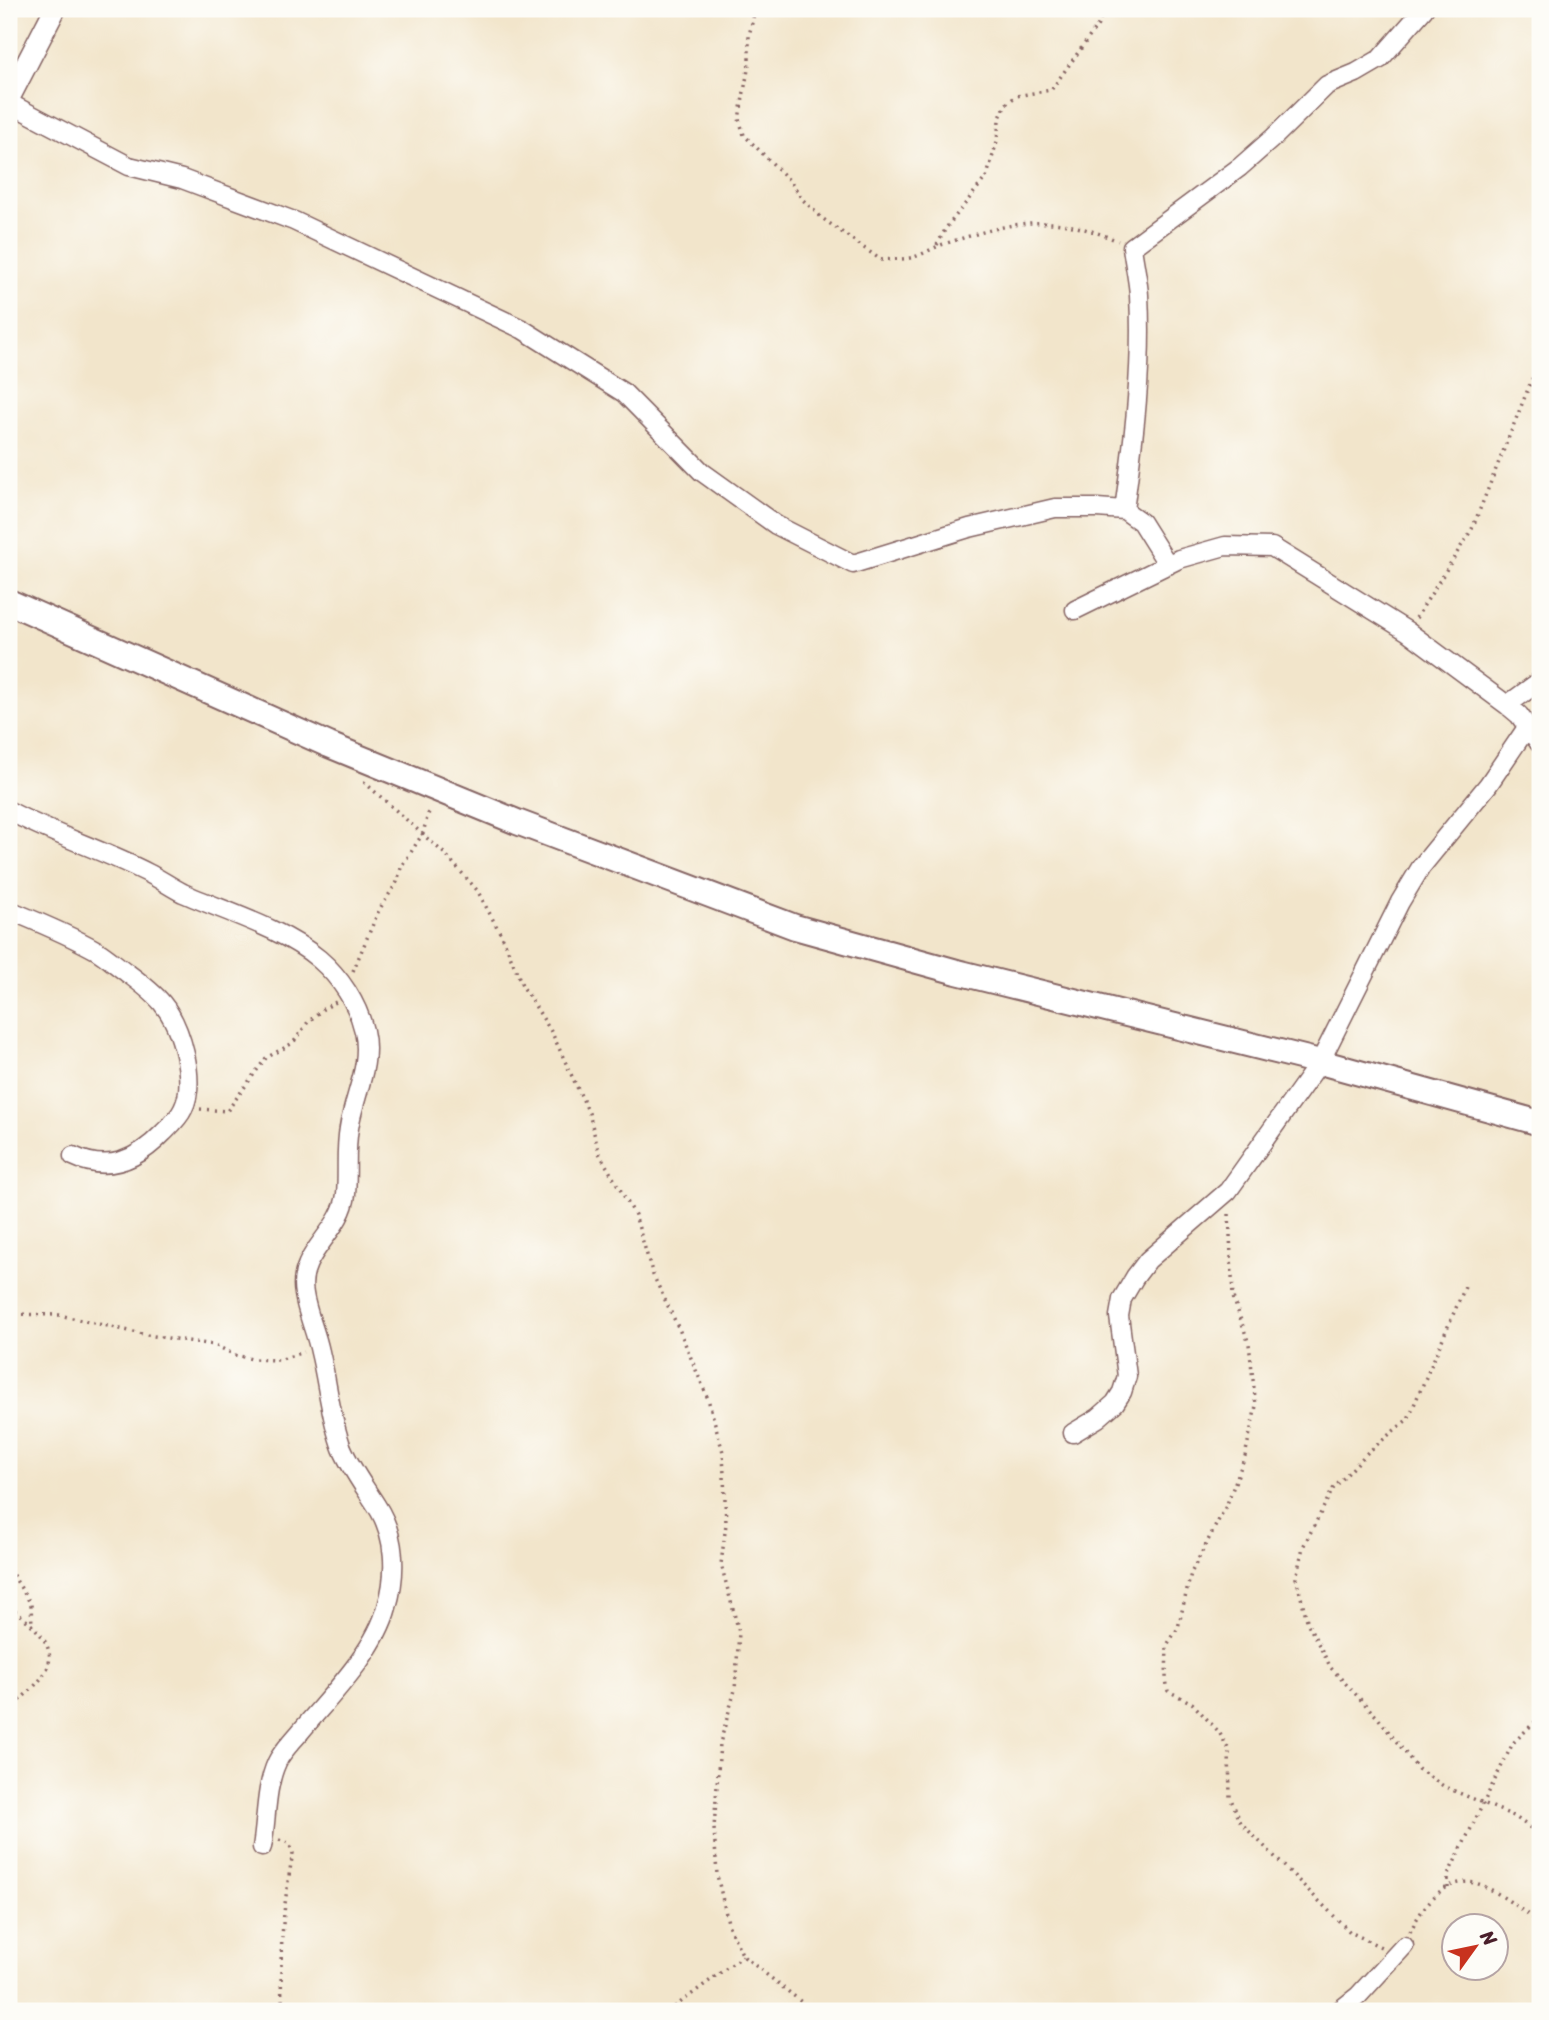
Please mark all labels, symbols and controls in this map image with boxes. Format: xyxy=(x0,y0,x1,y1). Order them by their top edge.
north arrow xyxy=(1440,1912,1510,1982)
text: N xyxy=(1471,1923,1507,1953)

